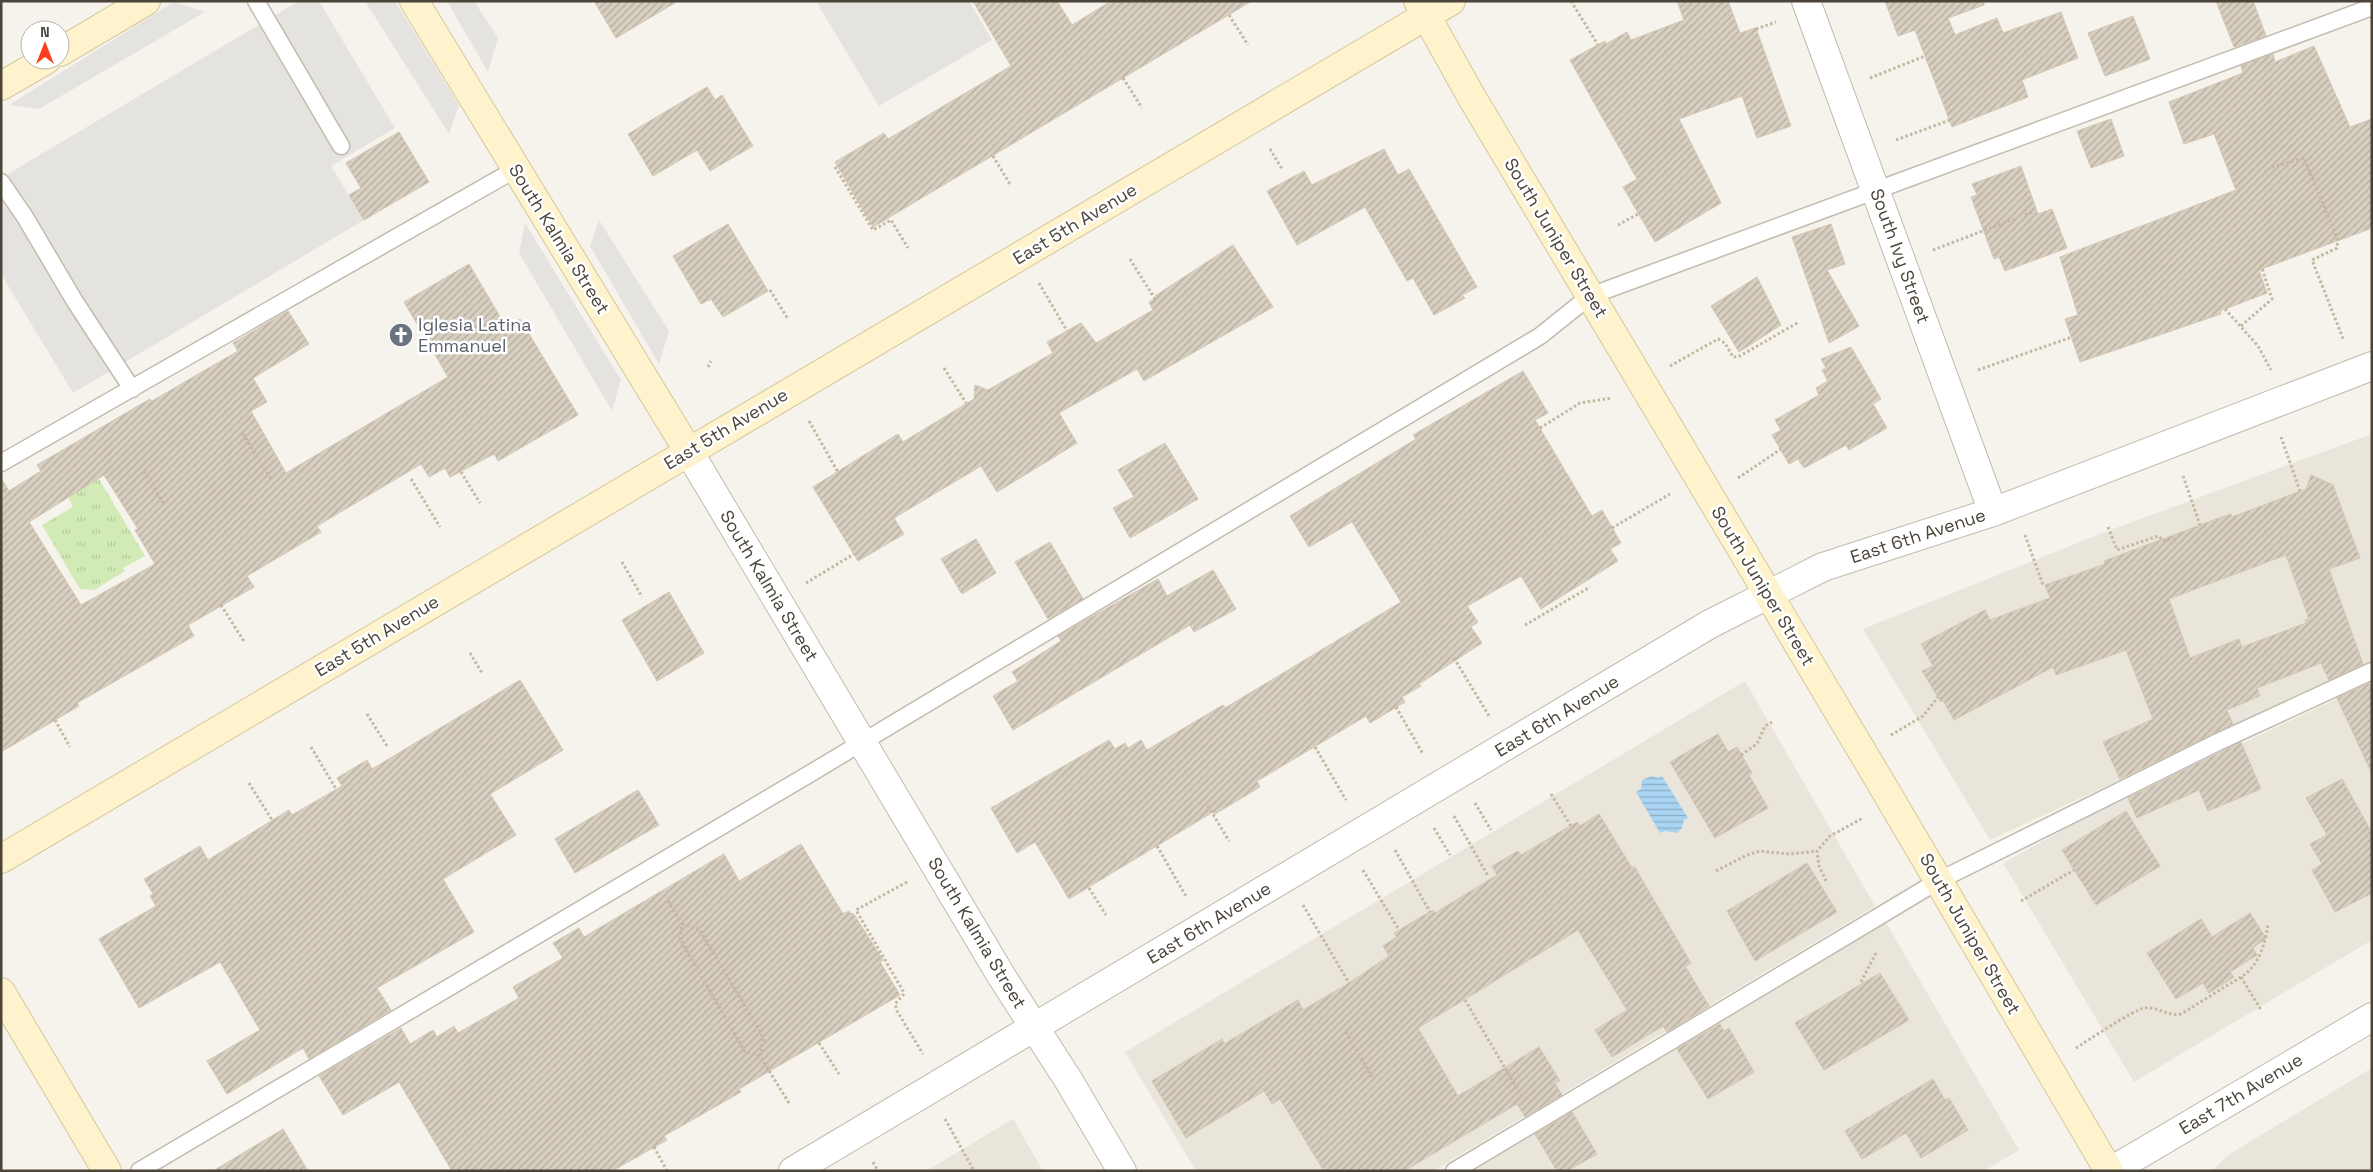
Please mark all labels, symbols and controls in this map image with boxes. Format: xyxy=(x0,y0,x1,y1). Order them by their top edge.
north arrow xyxy=(20,20,70,70)
text: N xyxy=(40,23,50,41)
street label: South Juniper Street xyxy=(1500,154,1613,322)
street label: South Kalmia Street xyxy=(504,159,615,318)
street label: East 5th Avenue xyxy=(1009,177,1141,270)
street label: South Ivy Street xyxy=(1865,185,1936,326)
place label: Iglesia Latina Emmanuel xyxy=(418,313,532,357)
church icon: Iglesia Latina Emmanuel xyxy=(388,322,414,348)
street label: East 5th Avenue xyxy=(660,382,792,475)
street label: South Juniper Street xyxy=(1707,502,1820,670)
street label: East 6th Avenue xyxy=(1847,503,1988,568)
street label: South Kalmia Street xyxy=(715,506,824,666)
street label: East 5th Avenue xyxy=(311,589,443,682)
street label: East 6th Avenue xyxy=(1490,669,1623,762)
street label: South Juniper Street xyxy=(1915,849,2026,1019)
street label: South Kalmia Street xyxy=(923,853,1032,1013)
street label: East 6th Avenue xyxy=(1142,876,1275,969)
street label: East 7th Avenue xyxy=(2175,1048,2307,1139)

